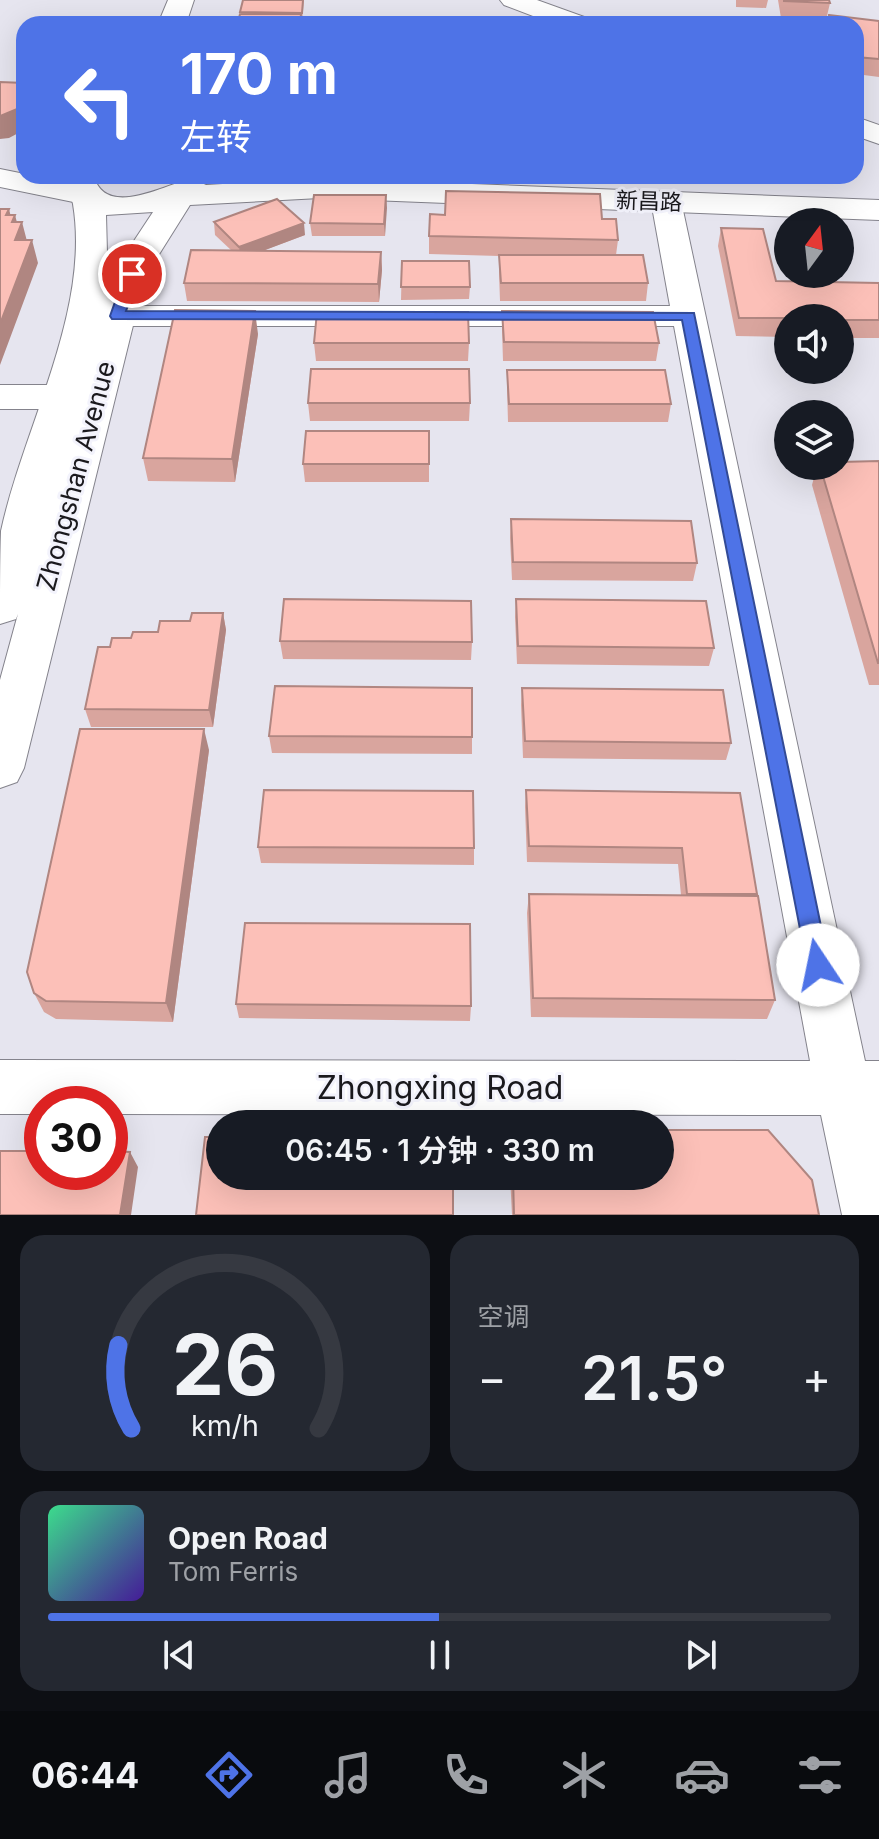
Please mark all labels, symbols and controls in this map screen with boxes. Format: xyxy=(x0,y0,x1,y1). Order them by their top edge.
text: 170 m xyxy=(180,40,338,108)
icon: left xyxy=(48,48,152,152)
text: 左转 xyxy=(180,115,252,159)
street label: 新昌路 xyxy=(616,187,682,215)
north arrow xyxy=(774,208,854,288)
map controls xyxy=(774,208,854,480)
pin xyxy=(98,240,166,308)
icon: arrive xyxy=(110,252,154,296)
button: sound xyxy=(774,304,854,384)
street label: Zhongshan Avenue xyxy=(30,358,121,594)
button: layers xyxy=(774,400,854,480)
position arrow xyxy=(776,923,860,1007)
street label: Zhongxing Road xyxy=(317,1068,563,1107)
speed limit sign: 30 xyxy=(24,1086,128,1190)
text: 06:45 · 1 分钟 · 330 m xyxy=(285,1132,595,1168)
text: 空调 xyxy=(478,1301,530,1332)
text: 26 xyxy=(172,1314,278,1415)
text: 21.5° xyxy=(581,1342,727,1414)
text: − xyxy=(478,1351,507,1405)
text: + xyxy=(802,1351,831,1405)
text: km/h xyxy=(191,1408,259,1443)
text: Open Road xyxy=(168,1520,328,1556)
text: Tom Ferris xyxy=(168,1556,298,1587)
icon: previous xyxy=(157,1633,201,1677)
icon: pause xyxy=(418,1633,462,1677)
icon: next xyxy=(679,1633,723,1677)
icon: directions xyxy=(201,1747,257,1803)
icon: music xyxy=(320,1747,376,1803)
icon: phone xyxy=(438,1747,494,1803)
icon: climate xyxy=(556,1747,612,1803)
icon: car xyxy=(674,1747,730,1803)
icon: filters xyxy=(792,1747,848,1803)
text: 06:44 xyxy=(31,1753,139,1797)

